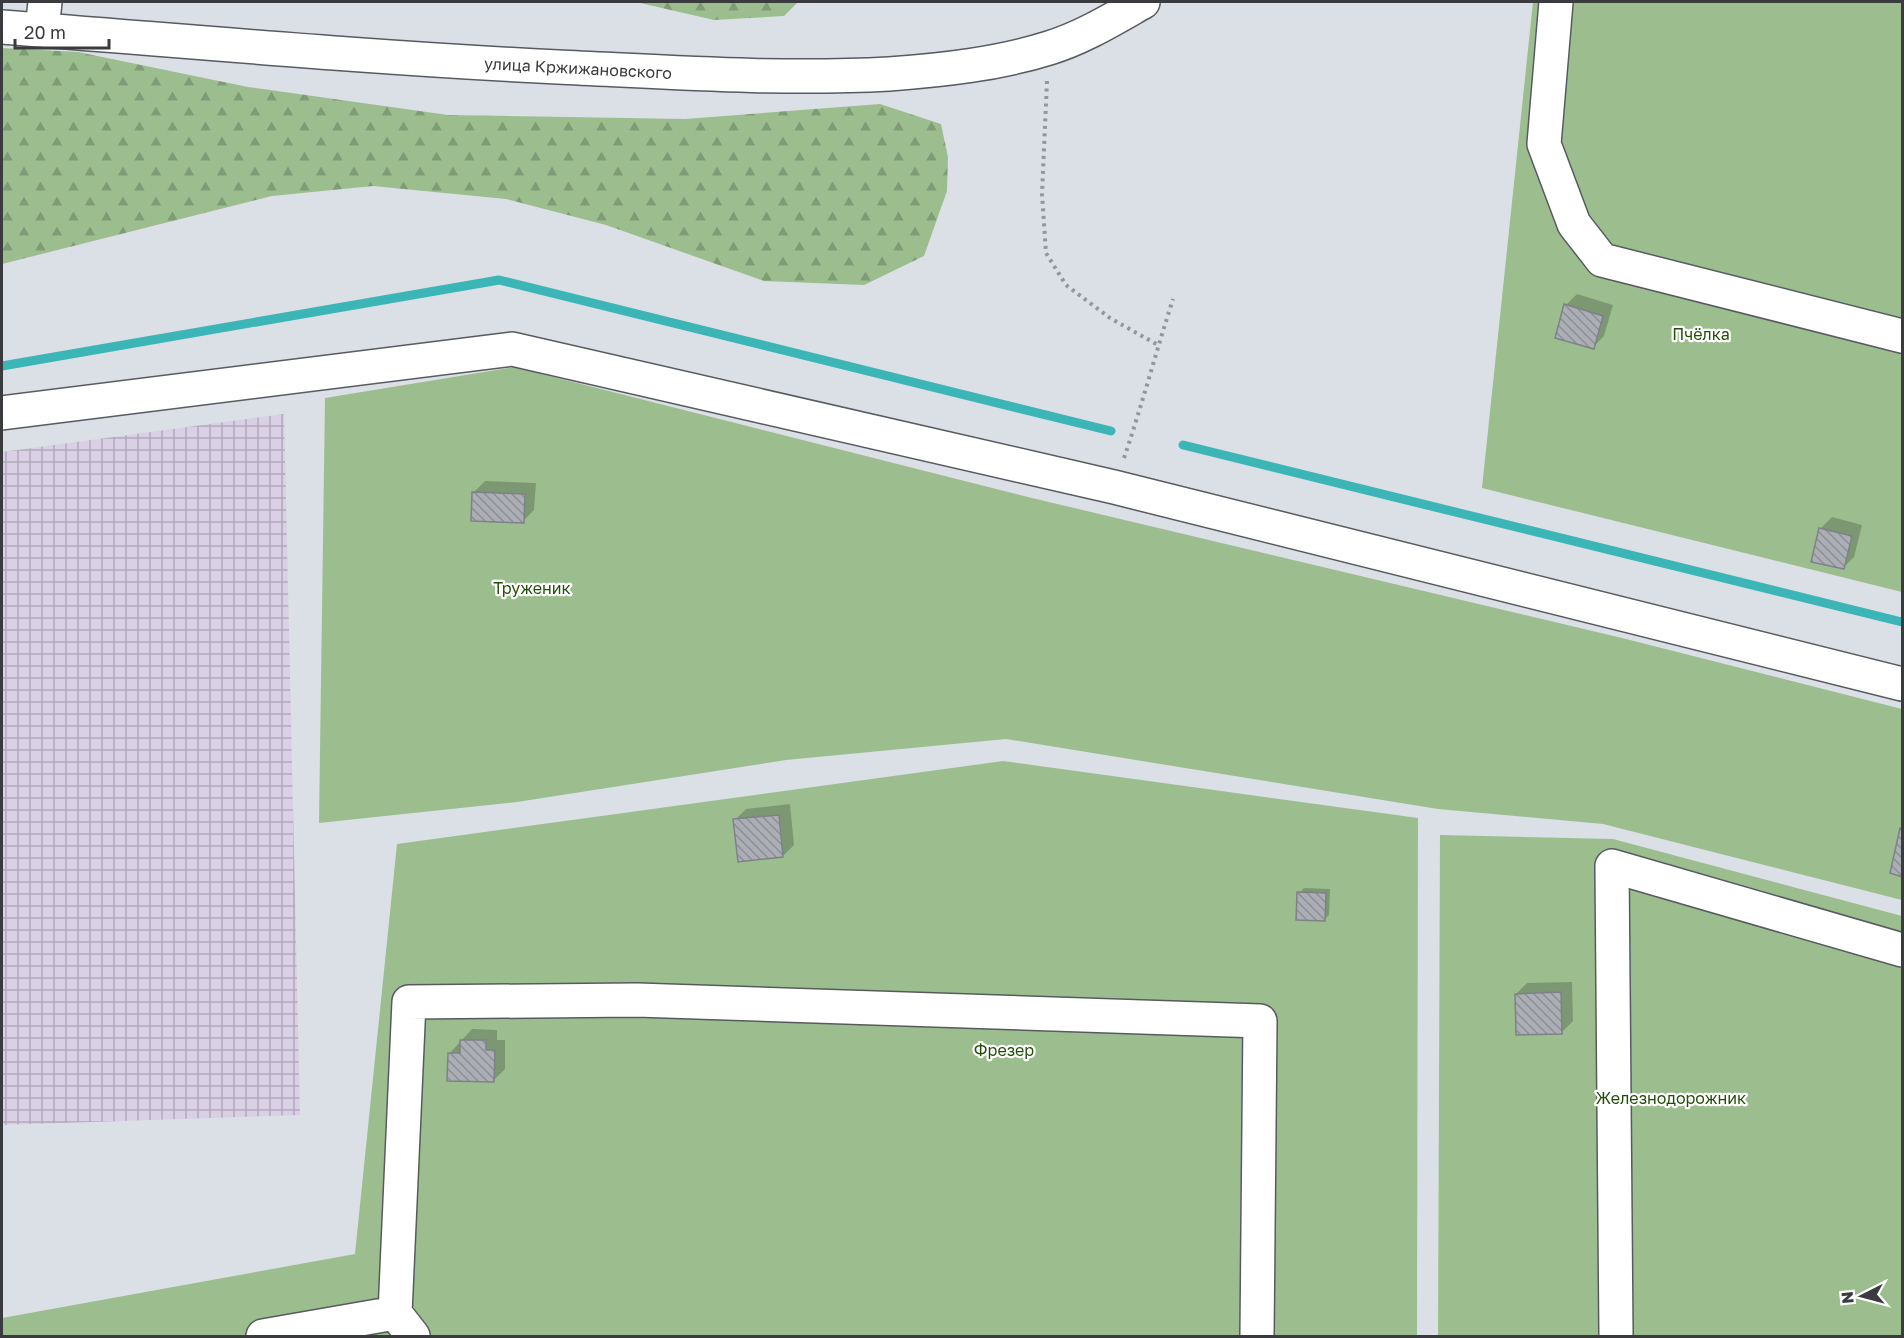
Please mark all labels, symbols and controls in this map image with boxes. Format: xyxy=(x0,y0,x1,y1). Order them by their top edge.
scale bar xyxy=(15,12,110,50)
text: 20 m xyxy=(24,21,66,43)
street label: улица Кржижановского xyxy=(483,53,673,83)
park label: Пчёлка xyxy=(1672,324,1730,344)
park label: Труженик xyxy=(493,578,571,598)
park label: Фрезер xyxy=(974,1040,1034,1060)
park label: Железнодорожник xyxy=(1596,1088,1746,1108)
north arrow xyxy=(1832,1266,1892,1326)
text: N xyxy=(1837,1290,1858,1305)

